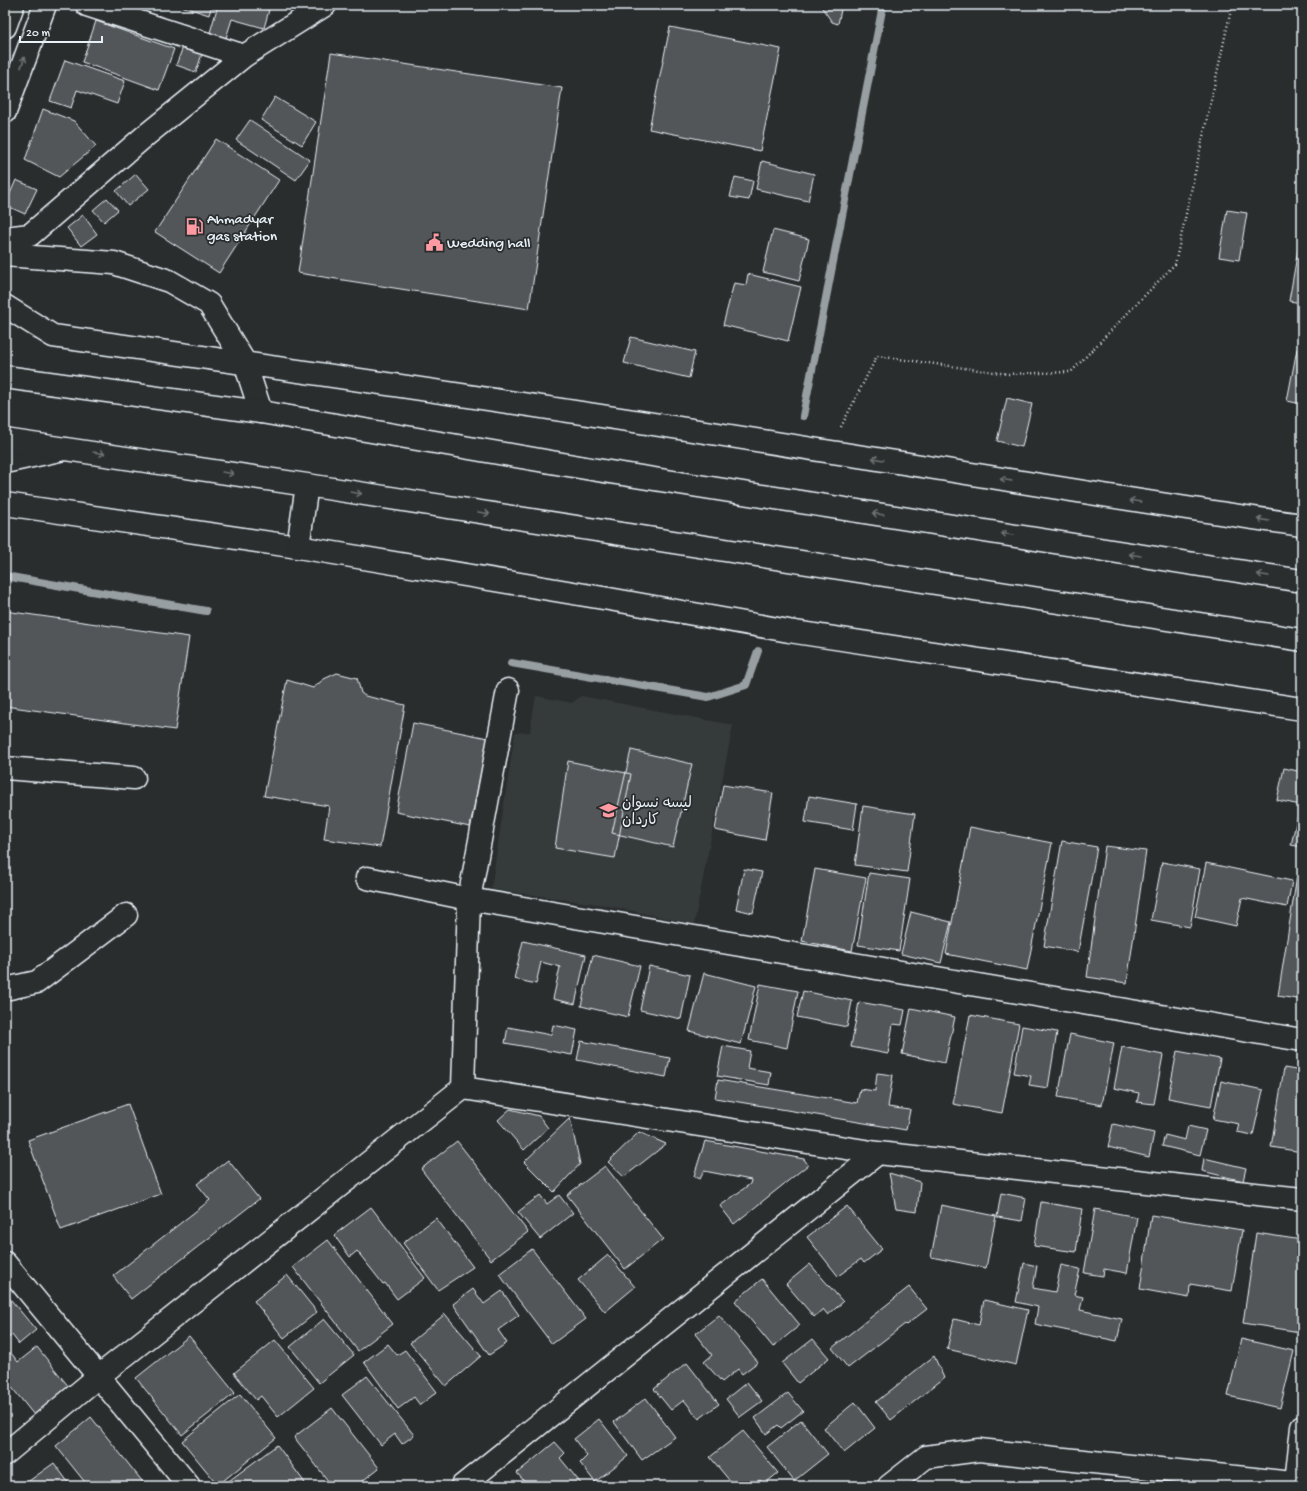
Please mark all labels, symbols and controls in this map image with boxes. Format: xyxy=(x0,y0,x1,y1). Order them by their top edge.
scale bar xyxy=(20,18,102,44)
text: 20 m xyxy=(26,27,51,41)
one-way arrow xyxy=(20,57,28,69)
place label: Ahmadyar gas station xyxy=(207,211,277,246)
fuel station icon: Ahmadyar gas station xyxy=(184,217,204,237)
public building icon: Wedding hall xyxy=(424,232,444,252)
place label: Wedding hall xyxy=(447,235,531,253)
one-way arrow xyxy=(92,449,105,457)
one-way arrow xyxy=(872,455,885,463)
one-way arrow xyxy=(221,469,234,477)
one-way arrow xyxy=(1000,476,1013,484)
one-way arrow xyxy=(349,489,362,497)
one-way arrow xyxy=(1129,497,1142,505)
one-way arrow xyxy=(478,509,491,517)
one-way arrow xyxy=(872,510,885,518)
one-way arrow xyxy=(1257,516,1270,524)
one-way arrow xyxy=(1001,530,1014,538)
one-way arrow xyxy=(1129,550,1142,558)
one-way arrow xyxy=(1257,571,1270,579)
place label: لیسه نسوان کاردان xyxy=(622,795,692,830)
school or university icon: لیسه نسوان کاردان xyxy=(599,801,619,821)

